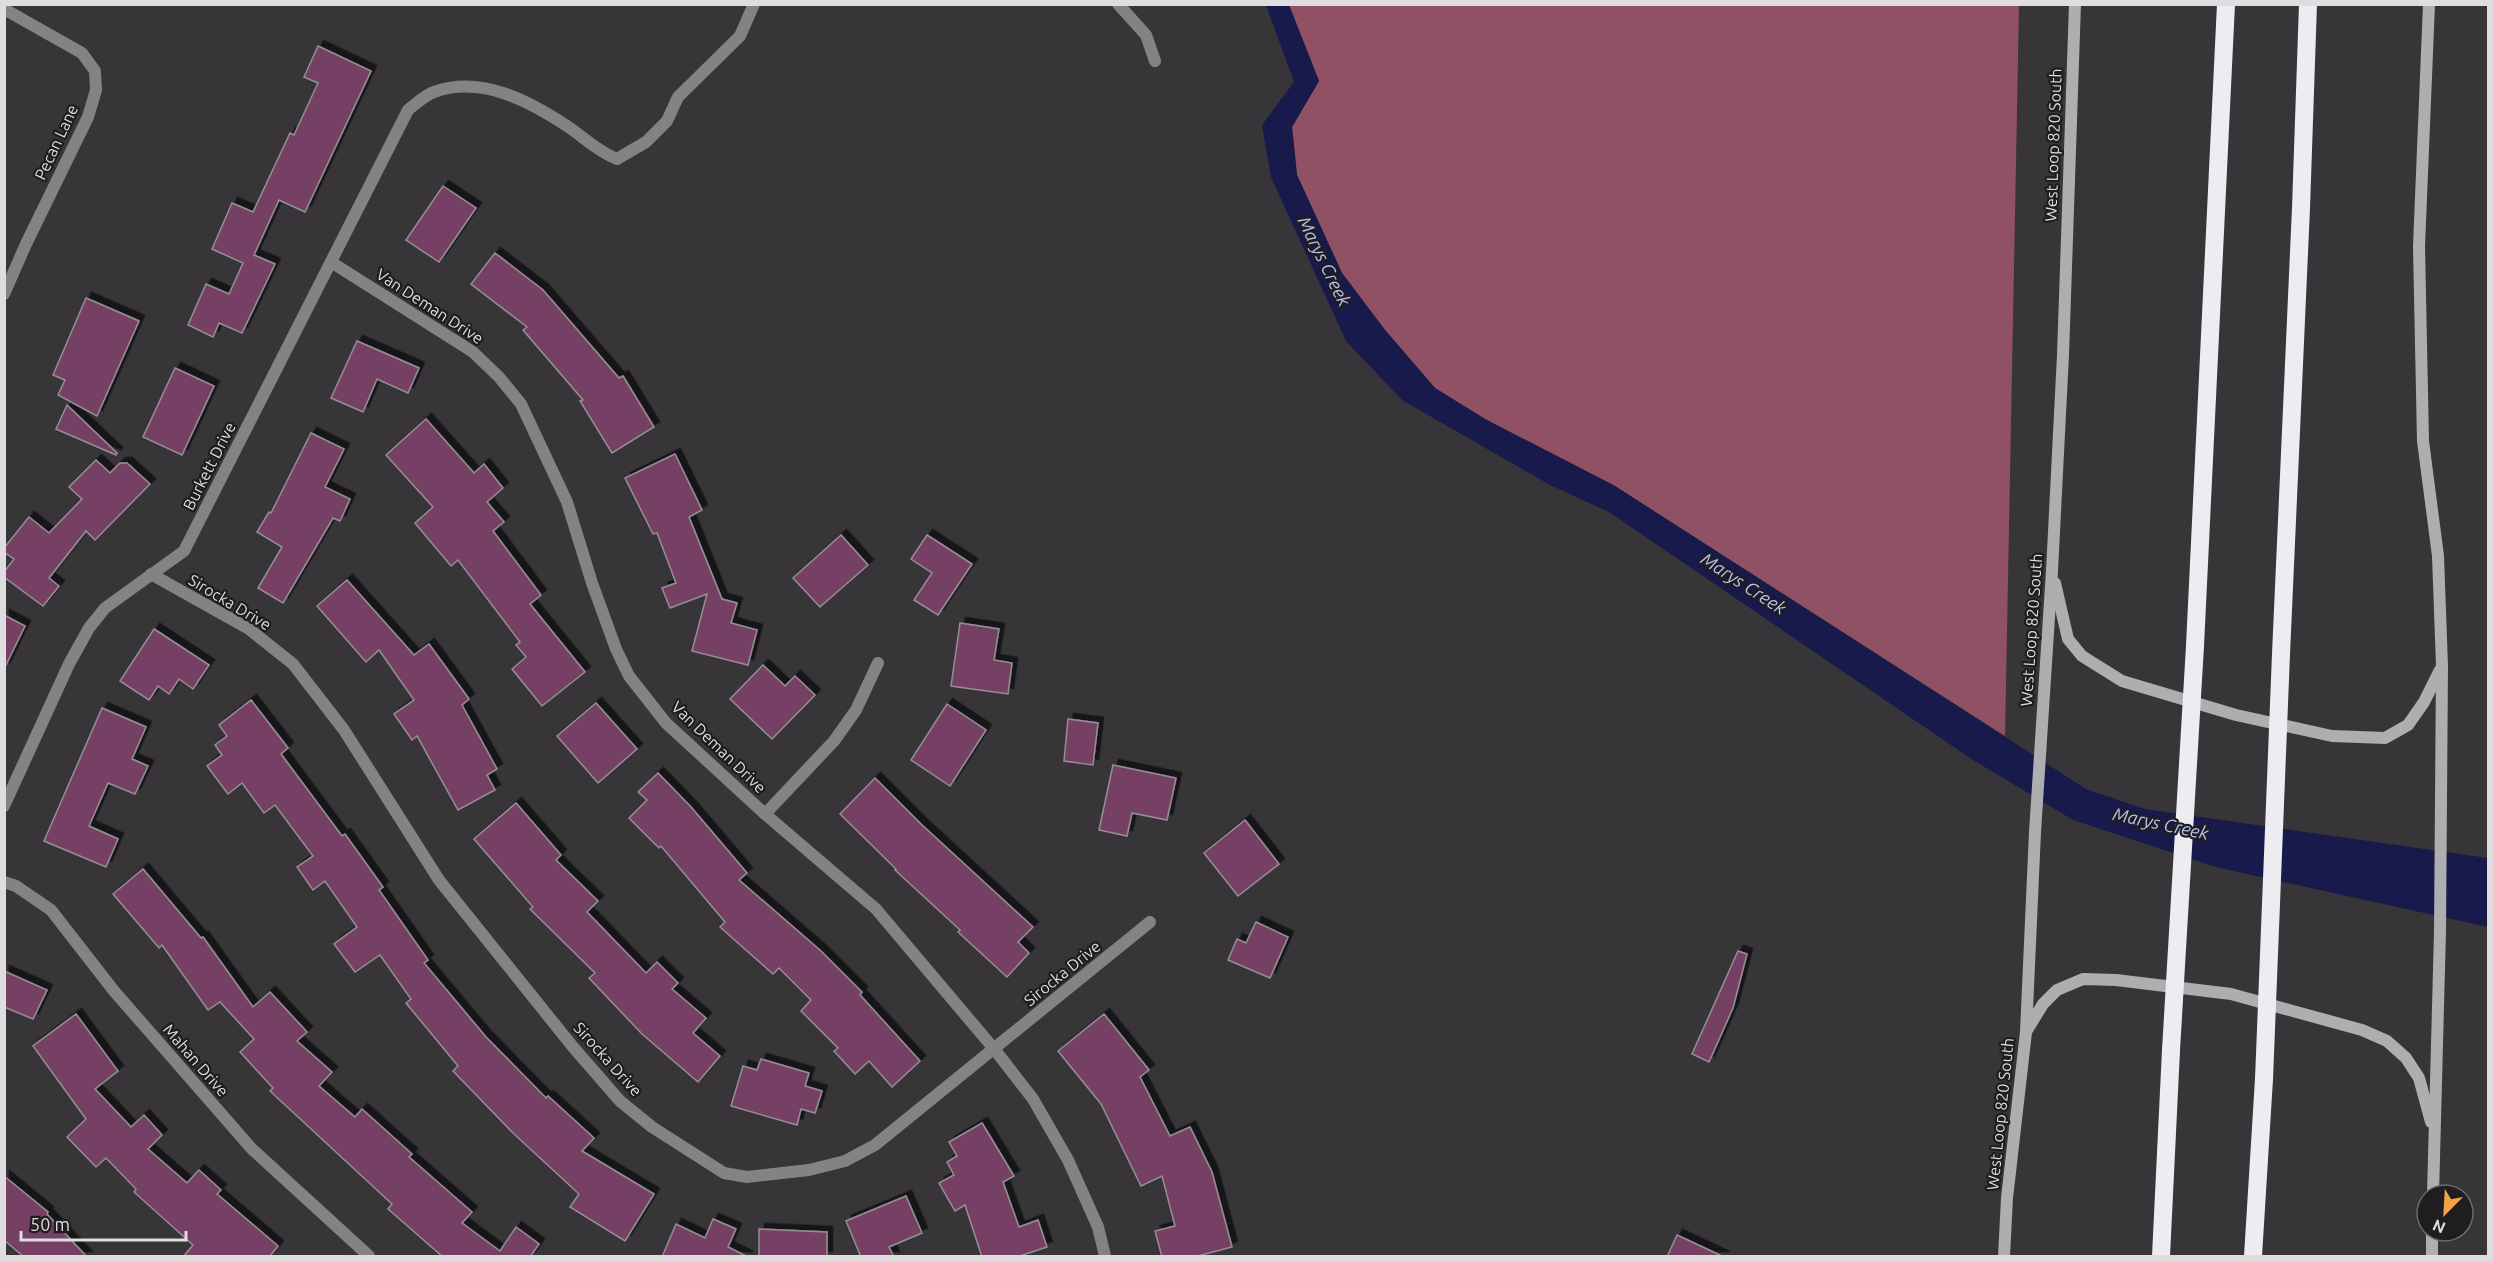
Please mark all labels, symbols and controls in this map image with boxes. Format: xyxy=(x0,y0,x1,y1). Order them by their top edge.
street label: West Loop 820 South xyxy=(2041,68,2065,222)
street label: Pecan Lane xyxy=(31,102,81,182)
water label: Marys Creek xyxy=(1295,213,1356,310)
street label: Van Deman Drive xyxy=(373,265,487,347)
street label: Burkett Drive xyxy=(179,419,239,513)
water label: Marys Creek xyxy=(1698,548,1791,618)
street label: West Loop 820 South xyxy=(2017,553,2045,707)
street label: Sirocka Drive xyxy=(186,570,274,634)
street label: Van Deman Drive xyxy=(668,698,770,796)
water label: Marys Creek xyxy=(2111,803,2212,843)
street label: Sirocka Drive xyxy=(1020,937,1104,1009)
street label: Sirocka Drive xyxy=(570,1018,646,1100)
street label: Mahan Drive xyxy=(160,1020,232,1100)
street label: West Loop 820 South xyxy=(1983,1037,2017,1191)
north arrow xyxy=(2415,1183,2475,1243)
scale bar xyxy=(21,1204,186,1242)
text: 50 m xyxy=(30,1214,70,1234)
text: N xyxy=(2430,1216,2448,1237)

